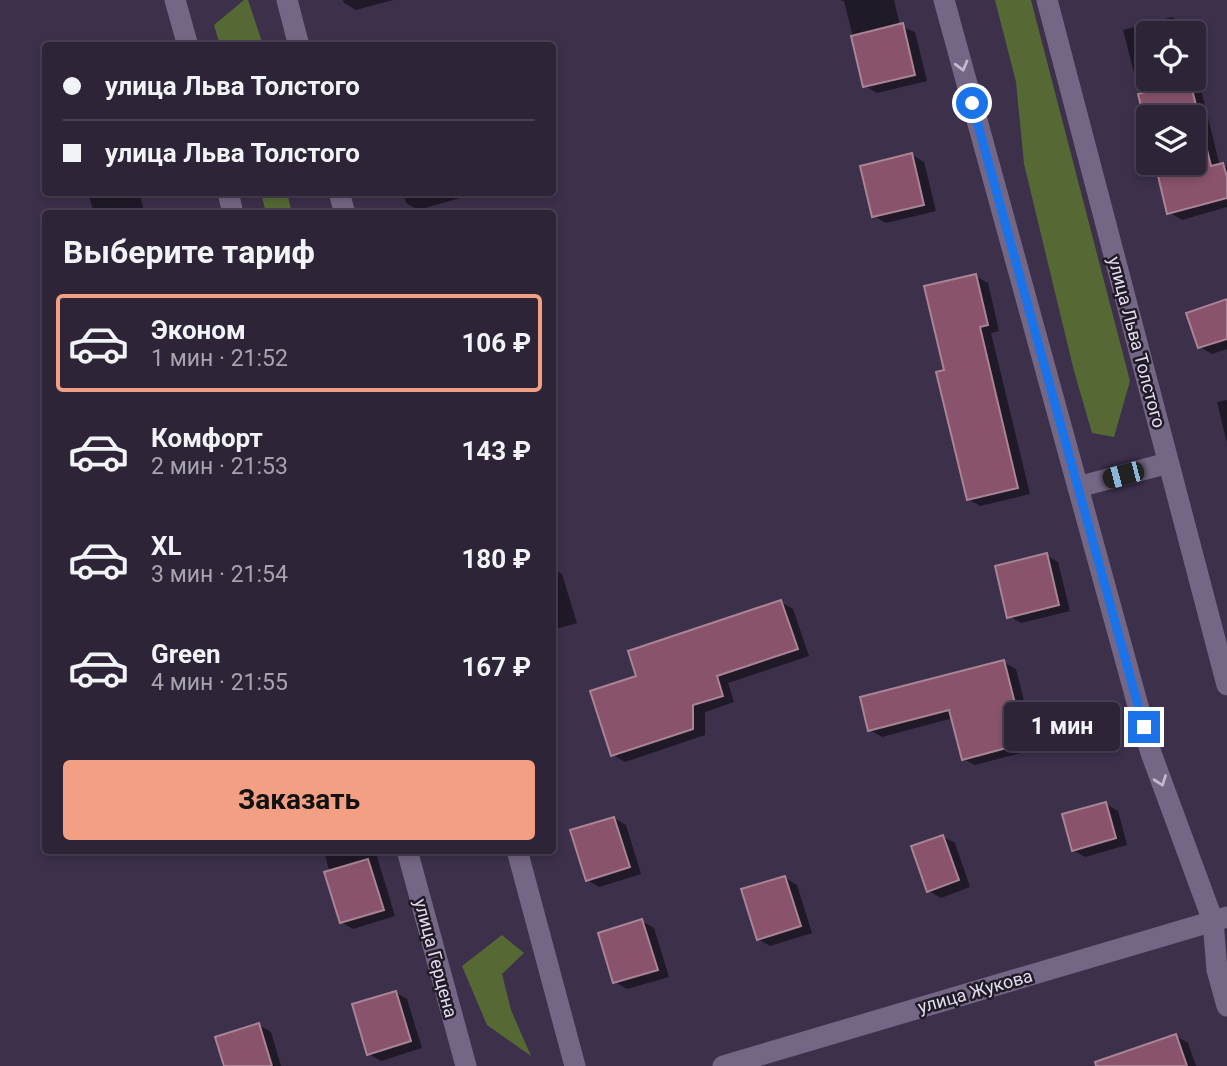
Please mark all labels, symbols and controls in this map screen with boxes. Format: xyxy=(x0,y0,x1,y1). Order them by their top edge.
map controls xyxy=(1136,21,1206,175)
button: locate xyxy=(1136,21,1206,91)
one-way arrow xyxy=(954,60,969,72)
text: улица Льва Толстого xyxy=(105,71,360,101)
route start xyxy=(956,87,988,119)
button: layers xyxy=(1136,105,1206,175)
text: улица Льва Толстого xyxy=(105,138,360,168)
text: Выберите тариф xyxy=(63,233,315,271)
street label: улица Льва Толстого xyxy=(1104,254,1170,430)
icon: car xyxy=(67,312,130,375)
text: Эконом xyxy=(151,315,246,345)
text: 106 ₽ xyxy=(461,328,531,358)
text: 1 мин · 21:52 xyxy=(151,345,288,372)
icon: car xyxy=(67,420,130,483)
text: Комфорт xyxy=(151,423,263,453)
text: 143 ₽ xyxy=(461,436,531,466)
text: 2 мин · 21:53 xyxy=(151,453,288,480)
car xyxy=(1100,459,1147,491)
icon: car xyxy=(67,528,130,591)
text: XL xyxy=(151,531,182,561)
text: 180 ₽ xyxy=(461,544,531,574)
text: 3 мин · 21:54 xyxy=(151,561,288,588)
icon: car xyxy=(67,636,130,699)
text: Green xyxy=(151,639,221,669)
text: 167 ₽ xyxy=(461,652,531,682)
text: 4 мин · 21:55 xyxy=(151,669,288,696)
callout: 1 мин xyxy=(1004,702,1120,752)
route end xyxy=(1128,711,1160,743)
text: 1 мин xyxy=(1031,713,1093,740)
button: Заказать xyxy=(63,760,535,840)
one-way arrow xyxy=(1153,774,1167,786)
street label: улица Герцена xyxy=(410,896,462,1020)
street label: улица Жукова xyxy=(915,965,1035,1017)

